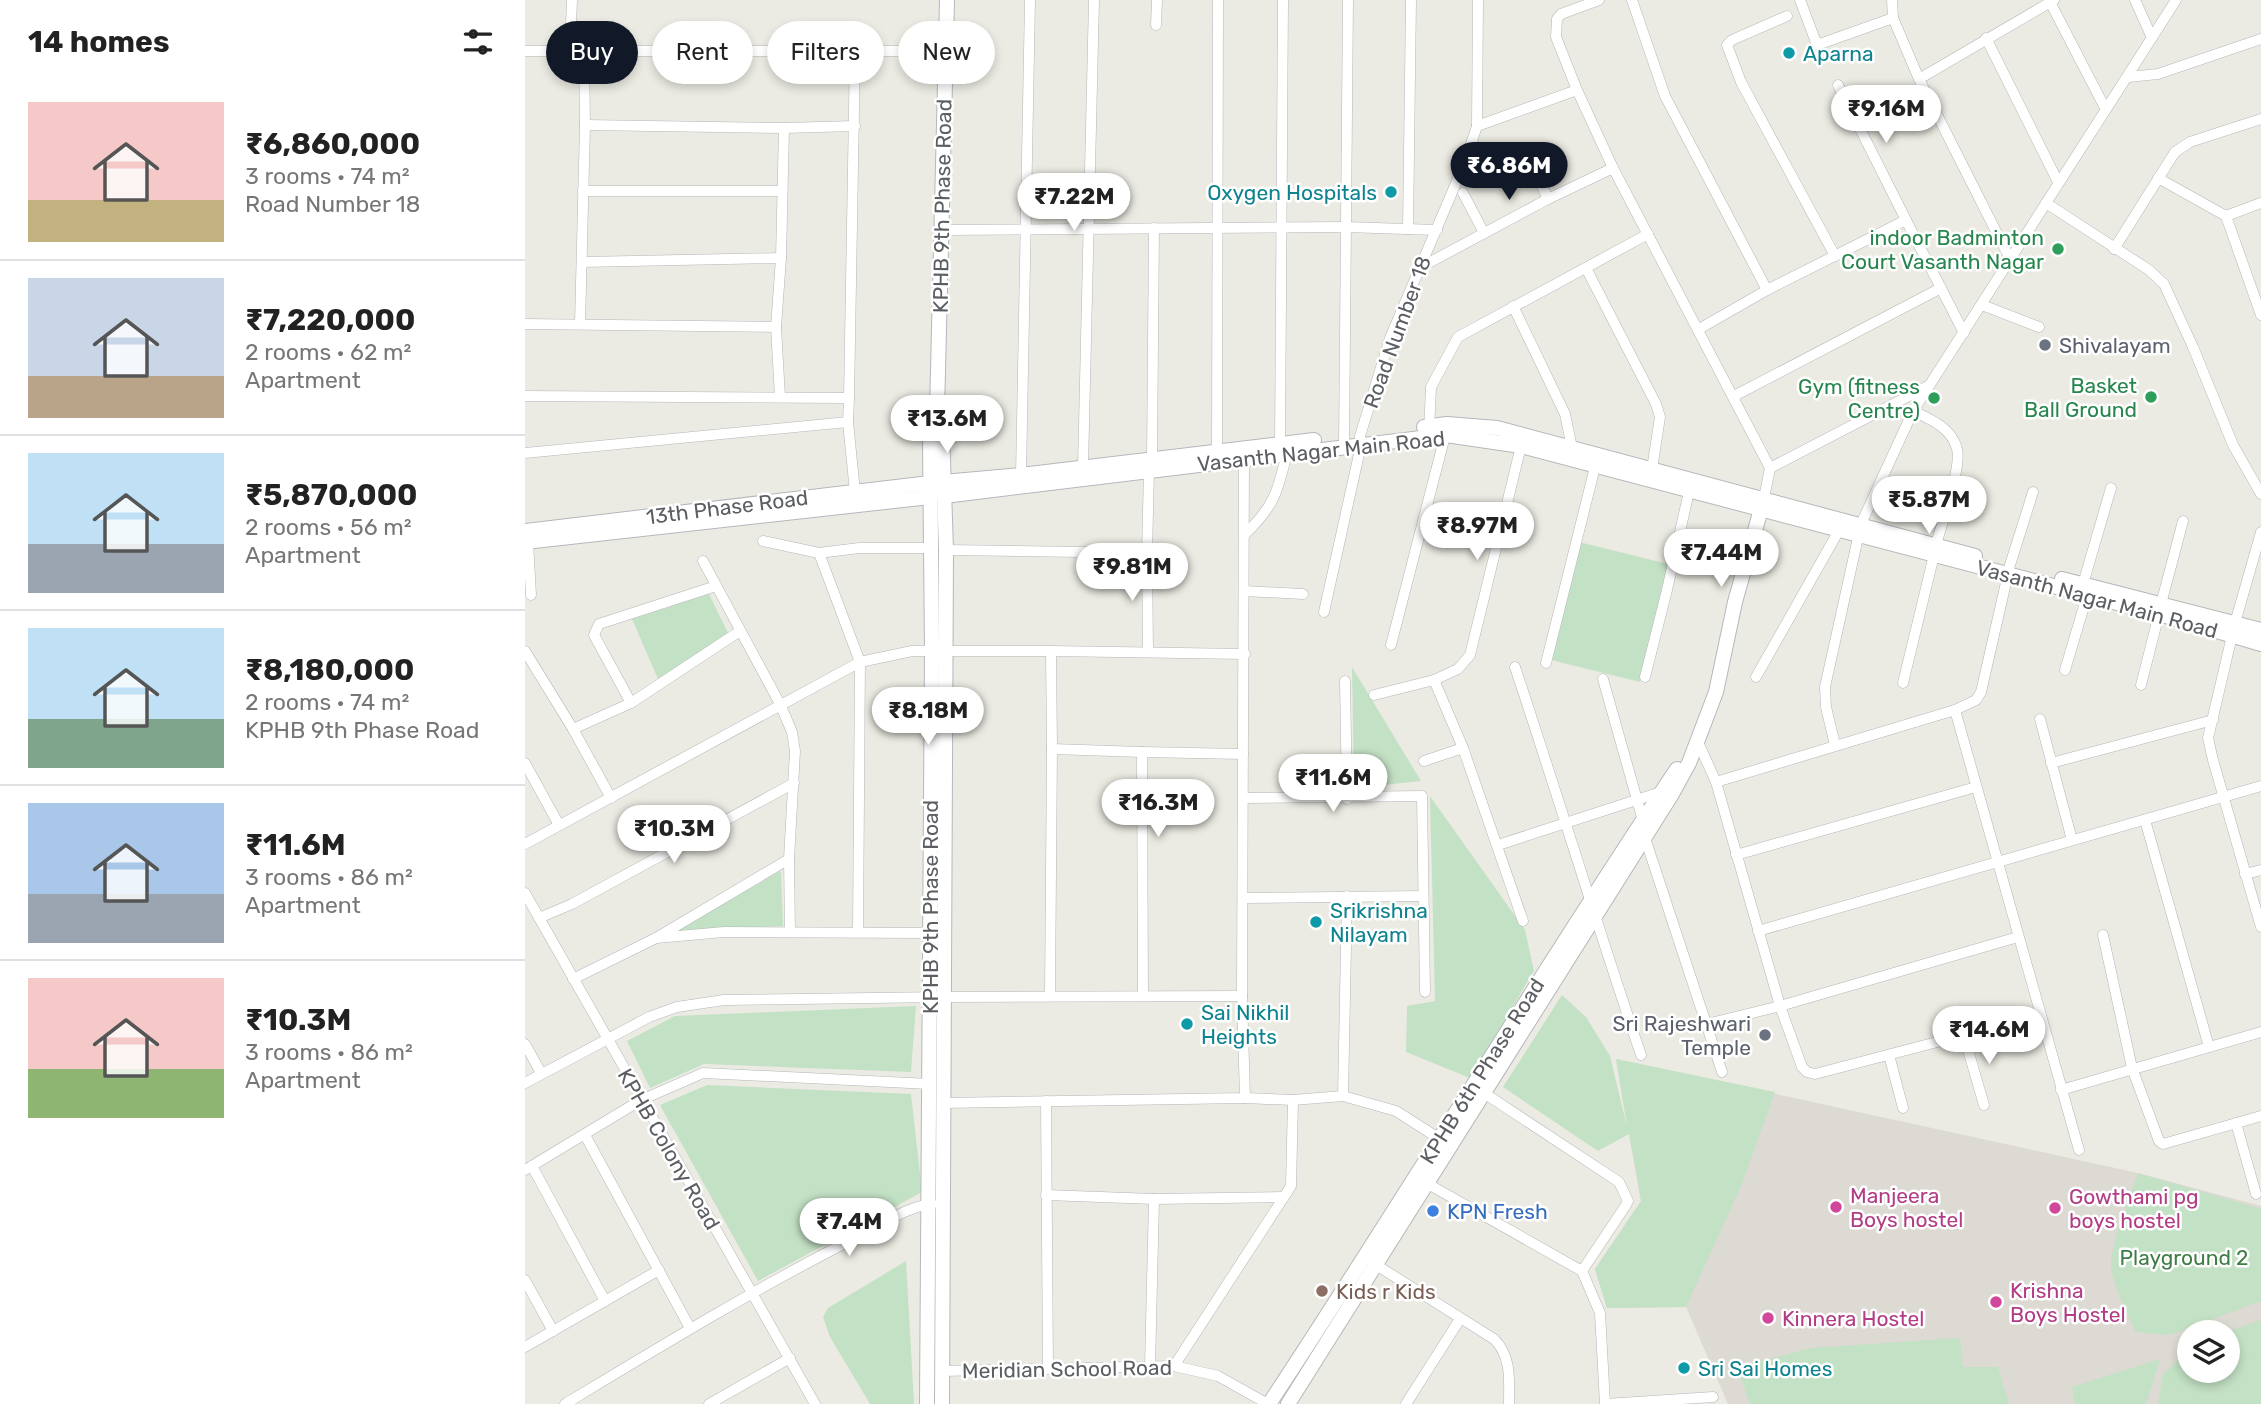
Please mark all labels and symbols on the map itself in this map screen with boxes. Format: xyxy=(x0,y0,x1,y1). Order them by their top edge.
place label: Aparna xyxy=(1803,41,1873,66)
marker: Aparna xyxy=(1781,45,1797,61)
pin: ₹9.16M xyxy=(1829,86,1943,145)
street label: KPHB 9th Phase Road xyxy=(928,99,956,313)
pin: ₹6.86M xyxy=(1452,142,1566,202)
pin: ₹7.22M xyxy=(1017,174,1131,233)
place label: Oxygen Hospitals xyxy=(1207,180,1377,205)
marker: Oxygen Hospitals xyxy=(1383,184,1399,200)
place label: indoor Badminton Court Vasanth Nagar xyxy=(1841,225,2044,274)
marker: indoor Badminton Court Vasanth Nagar xyxy=(2050,241,2066,257)
street label: Road Number 18 xyxy=(1358,253,1436,411)
place label: Shivalayam xyxy=(2059,333,2171,358)
marker: Shivalayam xyxy=(2037,337,2053,353)
place label: Basket Ball Ground xyxy=(2024,373,2137,422)
place label: Gym (fitness Centre) xyxy=(1798,374,1920,423)
marker: Basket Ball Ground xyxy=(2143,389,2159,405)
marker: Gym (fitness Centre) xyxy=(1926,390,1942,406)
pin: ₹13.6M xyxy=(890,396,1004,455)
street label: Vasanth Nagar Main Road xyxy=(1196,426,1446,476)
pin: ₹5.87M xyxy=(1872,476,1986,536)
street label: 13th Phase Road xyxy=(645,485,809,529)
pin: ₹8.97M xyxy=(1420,503,1534,562)
pin: ₹7.44M xyxy=(1664,530,1778,589)
pin: ₹9.81M xyxy=(1075,544,1189,603)
street label: Vasanth Nagar Main Road xyxy=(1973,555,2221,643)
pin: ₹8.18M xyxy=(871,688,985,747)
pin: ₹11.6M xyxy=(1276,754,1390,814)
pin: ₹16.3M xyxy=(1101,780,1215,839)
street label: KPHB 9th Phase Road xyxy=(918,800,943,1014)
pin: ₹10.3M xyxy=(617,806,731,865)
place label: Srikrishna Nilayam xyxy=(1330,898,1428,947)
marker: Srikrishna Nilayam xyxy=(1308,914,1324,930)
street label: KPHB 6th Phase Road xyxy=(1415,973,1549,1169)
place label: Sai Nikhil Heights xyxy=(1201,1000,1289,1049)
pin: ₹14.6M xyxy=(1932,1006,2046,1066)
place label: Sri Rajeshwari Temple xyxy=(1613,1011,1751,1060)
marker: Sai Nikhil Heights xyxy=(1179,1016,1195,1032)
marker: Sri Rajeshwari Temple xyxy=(1757,1027,1773,1043)
street label: KPHB Colony Road xyxy=(613,1064,725,1234)
place label: Manjeera Boys hostel xyxy=(1850,1183,1963,1232)
place label: Gowthami pg boys hostel xyxy=(2069,1184,2198,1233)
pin: ₹7.4M xyxy=(800,1198,898,1258)
place label: KPN Fresh xyxy=(1447,1199,1548,1224)
marker: Manjeera Boys hostel xyxy=(1828,1199,1844,1215)
marker: Gowthami pg boys hostel xyxy=(2047,1200,2063,1216)
marker: KPN Fresh xyxy=(1425,1203,1441,1219)
park label: Playground 2 xyxy=(2120,1245,2248,1270)
place label: Krishna Boys Hostel xyxy=(2010,1278,2126,1327)
place label: Kids r Kids xyxy=(1336,1279,1436,1304)
marker: Kids r Kids xyxy=(1314,1283,1330,1299)
marker: Krishna Boys Hostel xyxy=(1988,1294,2004,1310)
place label: Kinnera Hostel xyxy=(1782,1306,1924,1331)
marker: Kinnera Hostel xyxy=(1760,1310,1776,1326)
street label: Meridian School Road xyxy=(962,1355,1172,1383)
place label: Sri Sai Homes xyxy=(1698,1356,1832,1381)
marker: Sri Sai Homes xyxy=(1676,1360,1692,1376)

